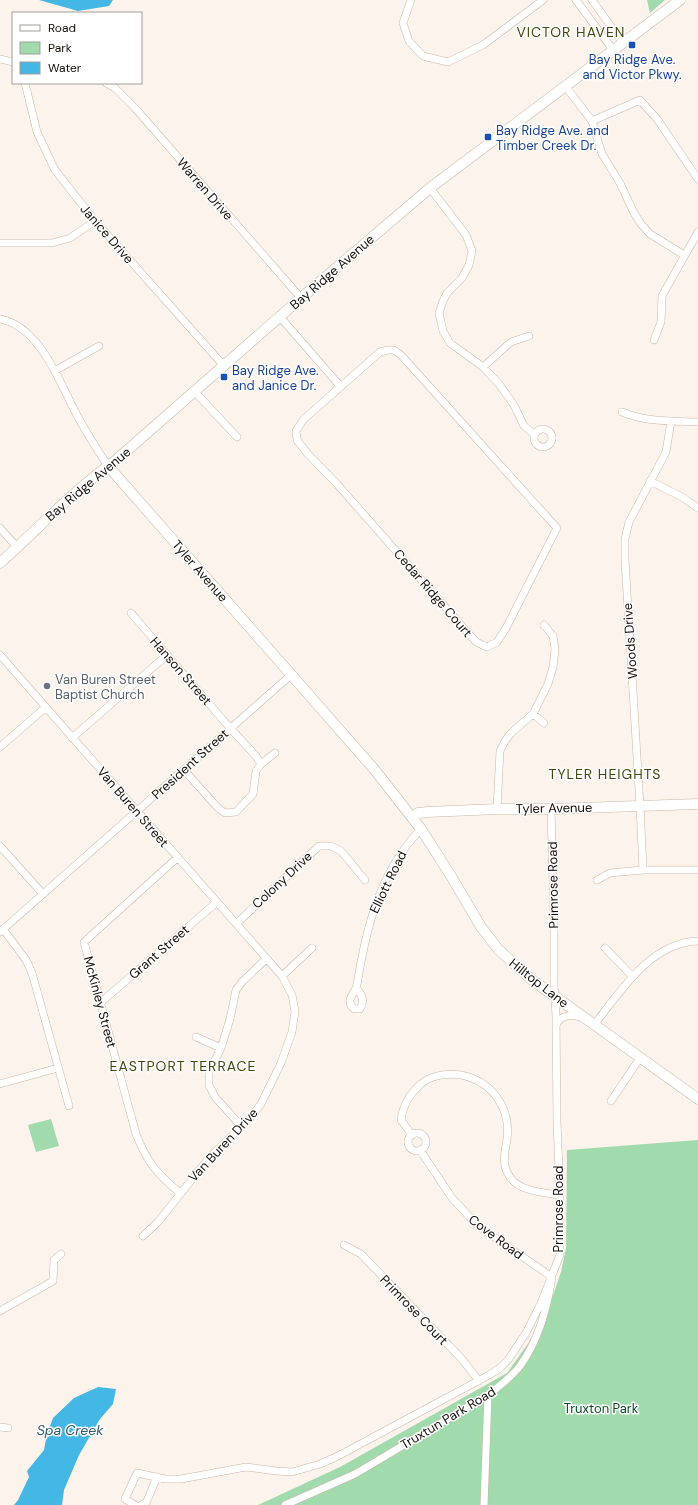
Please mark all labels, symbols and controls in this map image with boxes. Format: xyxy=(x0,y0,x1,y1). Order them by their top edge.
legend xyxy=(12,12,142,84)
text: Road xyxy=(48,20,76,36)
district label: VICTOR HAVEN xyxy=(516,23,626,41)
text: Park xyxy=(48,40,72,56)
marker: Bay Ridge Ave. and Victor Pkwy. xyxy=(627,40,637,50)
place label: Bay Ridge Ave. and Victor Pkwy. xyxy=(583,51,682,83)
text: Water xyxy=(48,60,82,76)
place label: Bay Ridge Ave. and Timber Creek Dr. xyxy=(496,122,609,154)
marker: Bay Ridge Ave. and Timber Creek Dr. xyxy=(483,132,493,142)
street label: Warren Drive xyxy=(173,154,237,224)
street label: Janice Drive xyxy=(77,201,137,267)
street label: Bay Ridge Avenue xyxy=(286,231,378,313)
place label: Bay Ridge Ave. and Janice Dr. xyxy=(232,362,319,394)
marker: Bay Ridge Ave. and Janice Dr. xyxy=(219,372,229,382)
street label: Bay Ridge Avenue xyxy=(42,443,134,525)
street label: Tyler Avenue xyxy=(168,537,232,605)
street label: Cedar Ridge Court xyxy=(390,545,476,641)
street label: Woods Drive xyxy=(619,602,641,680)
street label: Hanson Street xyxy=(147,633,215,709)
place label: Van Buren Street Baptist Church xyxy=(55,671,156,703)
marker: Van Buren Street Baptist Church xyxy=(42,681,52,691)
street label: President Street xyxy=(148,725,232,803)
street label: Van Buren Street xyxy=(93,763,173,851)
district label: TYLER HEIGHTS xyxy=(549,765,661,783)
street label: Tyler Avenue xyxy=(516,799,592,817)
street label: Primrose Road xyxy=(544,841,562,929)
street label: Colony Drive xyxy=(248,848,316,912)
street label: Elliott Road xyxy=(366,848,410,916)
street label: Grant Street xyxy=(125,921,193,983)
street label: McKinley Street xyxy=(80,954,120,1050)
street label: Hilltop Lane xyxy=(506,955,572,1011)
district label: EASTPORT TERRACE xyxy=(110,1057,256,1075)
street label: Van Buren Drive xyxy=(184,1104,262,1186)
street label: Primrose Road xyxy=(550,1166,567,1252)
street label: Cove Road xyxy=(465,1211,527,1263)
street label: Primrose Court xyxy=(376,1271,452,1349)
street label: Truxtun Park Road xyxy=(397,1383,499,1453)
park label: Truxton Park xyxy=(564,1400,639,1417)
water label: Spa Creek xyxy=(37,1421,104,1439)

